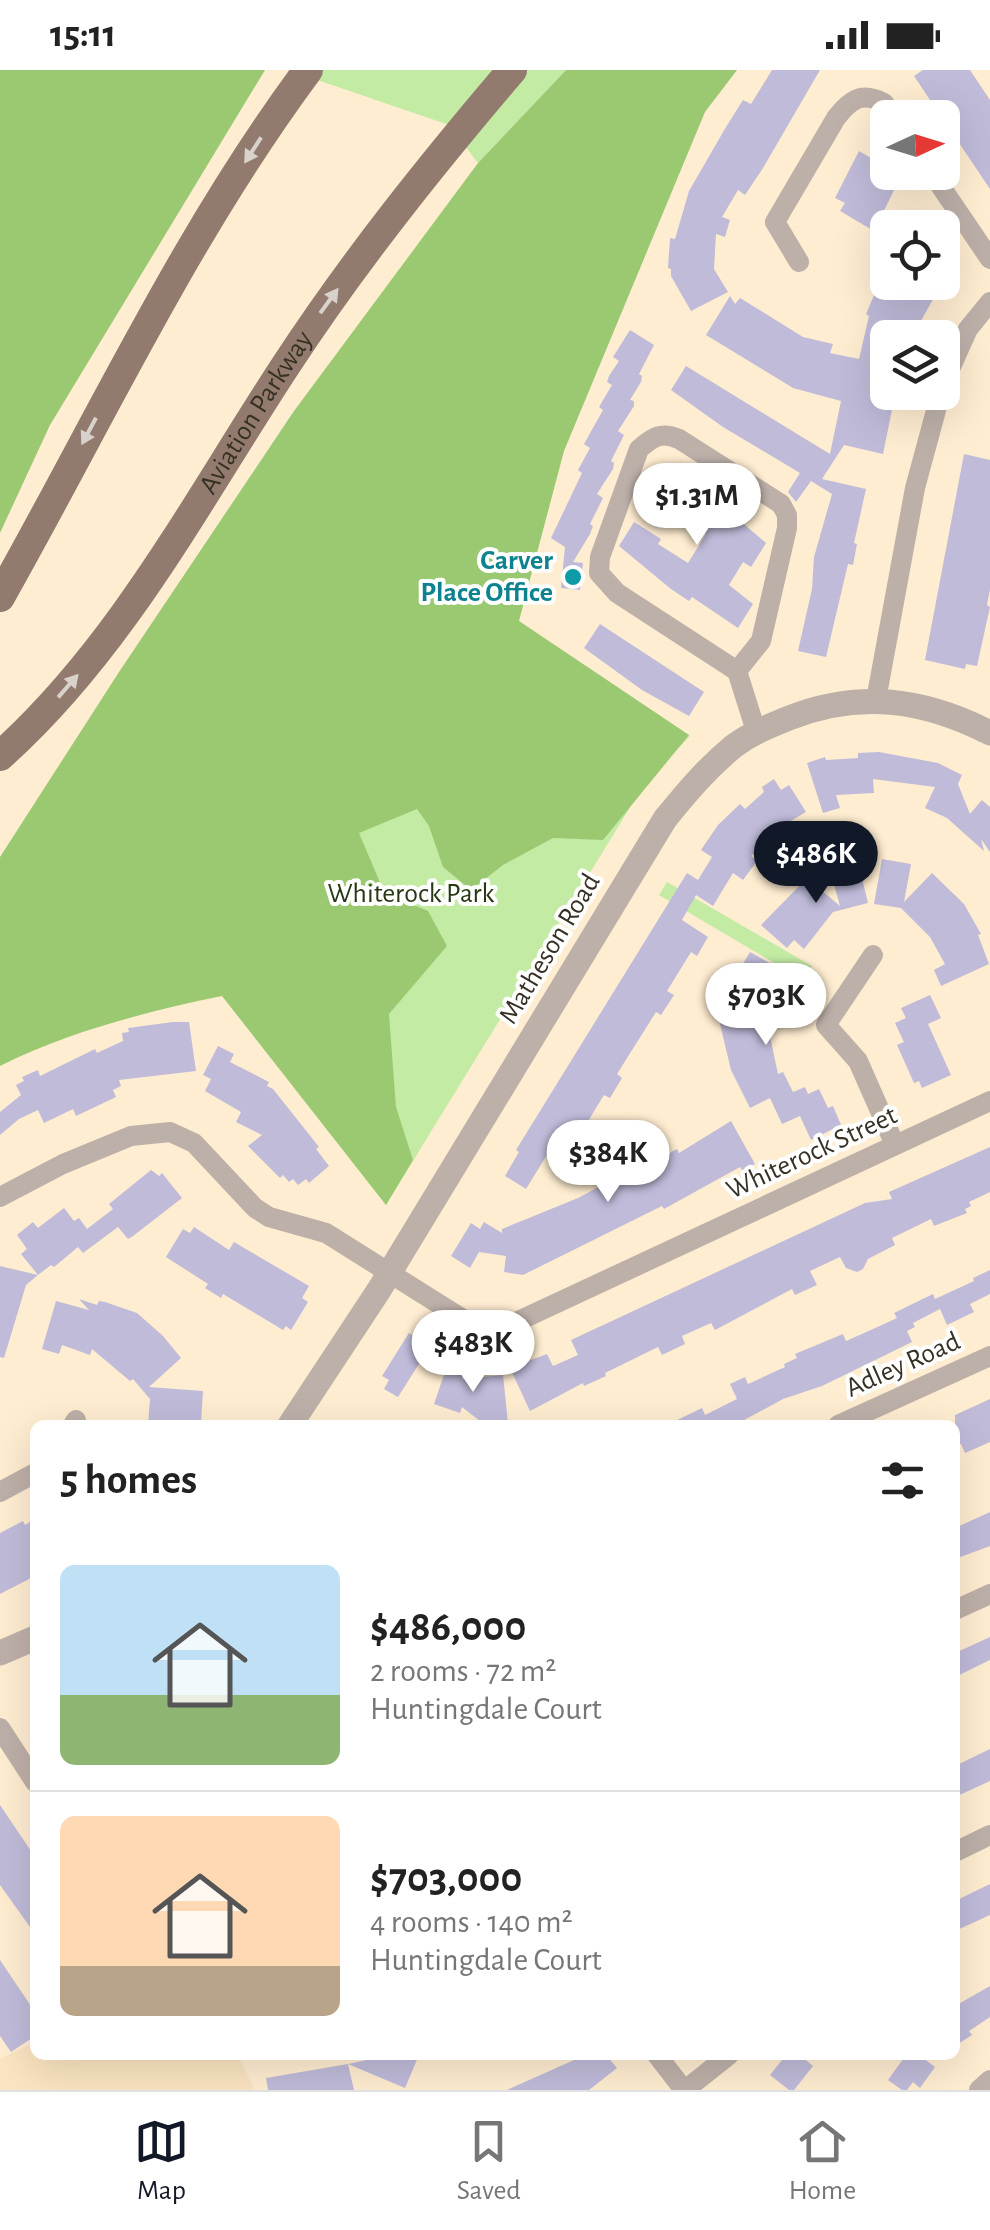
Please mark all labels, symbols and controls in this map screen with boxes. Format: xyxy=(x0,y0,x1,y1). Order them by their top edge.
text: 15:11 xyxy=(50,16,116,54)
north arrow xyxy=(870,100,960,190)
map controls xyxy=(870,100,960,410)
one-way arrow xyxy=(244,136,262,164)
button: locate xyxy=(870,210,960,300)
one-way arrow xyxy=(319,288,338,315)
button: layers xyxy=(870,320,960,410)
street label: Aviation Parkway xyxy=(194,326,318,499)
one-way arrow xyxy=(81,416,98,445)
pin: $1.31M xyxy=(616,463,778,548)
text: $1.31M xyxy=(655,479,739,511)
place label: Carver Place Office xyxy=(421,547,553,607)
marker: Carver Place Office xyxy=(562,566,584,588)
one-way arrow xyxy=(56,674,78,699)
pin: $486K xyxy=(746,821,886,906)
text: $486K xyxy=(776,837,856,869)
street label: Matheson Road xyxy=(494,869,606,1029)
park label: Whiterock Park xyxy=(328,880,495,908)
pin: $703K xyxy=(696,963,836,1048)
text: $703K xyxy=(727,979,805,1011)
street label: Whiterock Street xyxy=(723,1101,902,1205)
pin: $384K xyxy=(538,1120,678,1205)
text: $384K xyxy=(569,1136,647,1168)
pin: $483K xyxy=(403,1310,543,1395)
text: $483K xyxy=(434,1326,512,1358)
street label: Adley Road xyxy=(841,1327,965,1403)
icon: filters xyxy=(875,1453,930,1508)
text: 5 homes xyxy=(60,1459,197,1501)
icon: home xyxy=(140,1605,260,1725)
text: $486,000 xyxy=(370,1606,526,1648)
text: 2 rooms · 72 m² xyxy=(370,1655,557,1687)
text: Huntingdale Court xyxy=(370,1693,602,1725)
icon: home xyxy=(140,1856,260,1976)
text: $703,000 xyxy=(370,1857,522,1899)
text: 4 rooms · 140 m² xyxy=(370,1906,573,1938)
text: Huntingdale Court xyxy=(370,1944,602,1976)
tab: Map xyxy=(134,2114,189,2208)
tab: Saved xyxy=(457,2114,521,2208)
tab: Home xyxy=(789,2114,856,2208)

